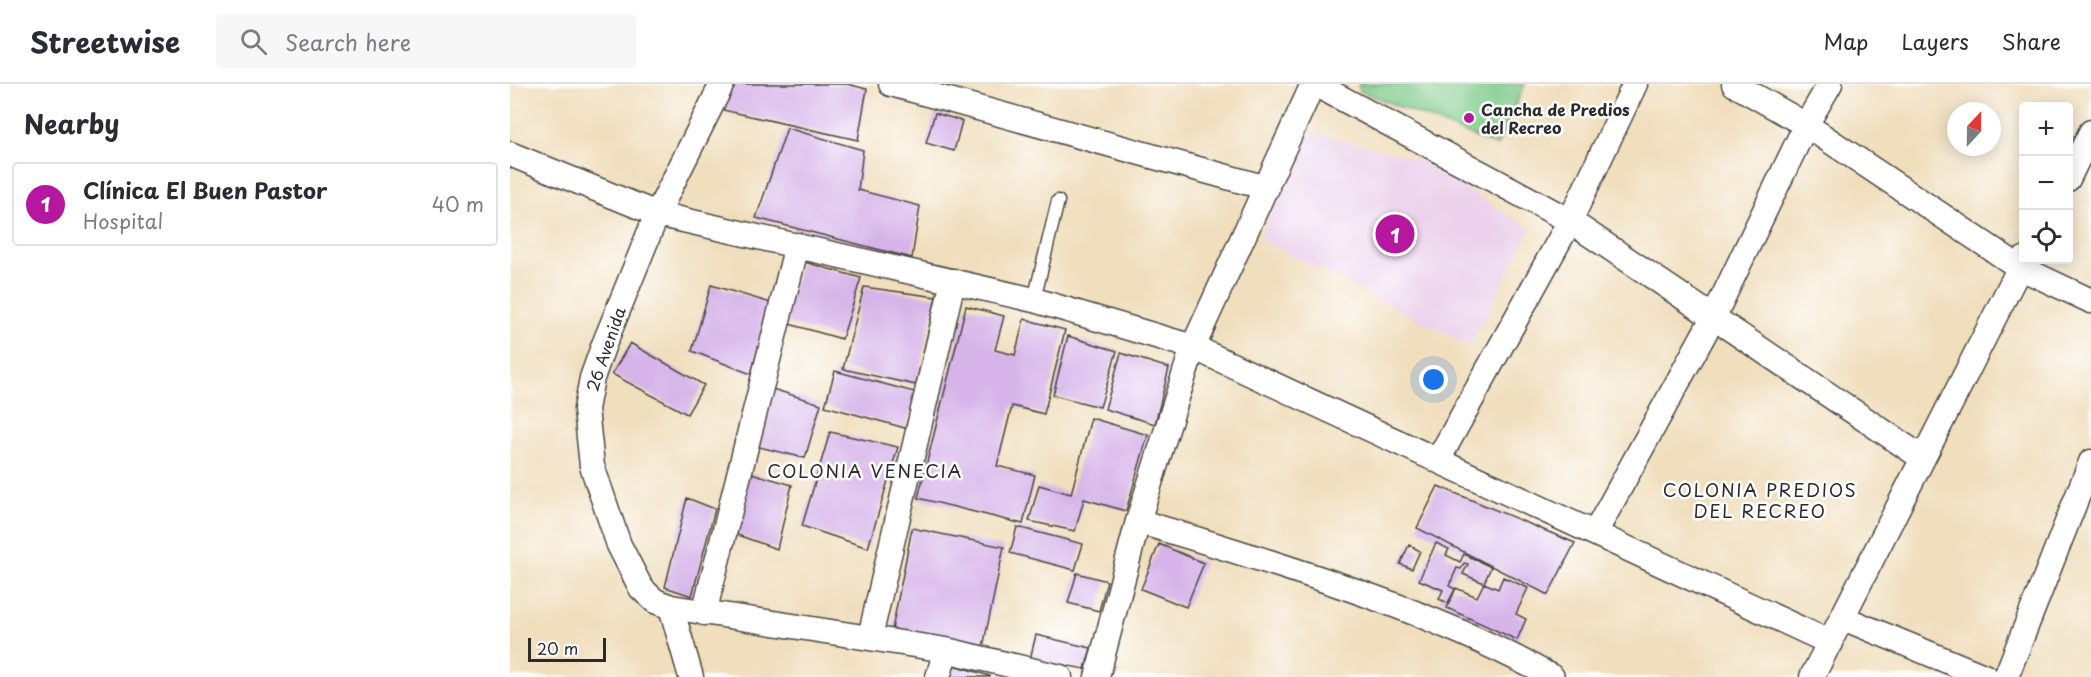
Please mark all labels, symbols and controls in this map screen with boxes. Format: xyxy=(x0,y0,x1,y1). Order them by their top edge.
search box xyxy=(216,14,636,68)
text: Streetwise xyxy=(30,20,180,63)
icon: search xyxy=(237,25,270,58)
text: Search here xyxy=(285,25,411,58)
text: Map xyxy=(1824,25,1868,57)
text: Layers xyxy=(1901,25,1969,57)
text: Share xyxy=(2002,25,2061,57)
place label: Cancha de Predios del Recreo xyxy=(1481,97,1630,139)
north arrow xyxy=(1947,102,2001,156)
map controls xyxy=(2019,102,2073,264)
button: + xyxy=(2019,102,2073,156)
text: Nearby xyxy=(24,104,119,143)
marker: Cancha de Predios del Recreo xyxy=(1462,111,1476,125)
button: − xyxy=(2019,156,2073,210)
text: Clínica El Buen Pastor xyxy=(83,173,327,206)
text: 1 xyxy=(41,189,50,219)
text: 40 m xyxy=(432,189,484,219)
text: Hospital xyxy=(83,206,163,236)
button: locate xyxy=(2019,210,2073,264)
pin: 1 xyxy=(1376,212,1414,256)
street label: 26 Avenida xyxy=(579,304,631,394)
your location xyxy=(1419,365,1448,394)
district label: COLONIA VENECIA xyxy=(767,457,963,484)
district label: COLONIA PREDIOS DEL RECREO xyxy=(1663,476,1857,524)
scale bar xyxy=(528,635,606,662)
text: 20 m xyxy=(537,636,578,660)

